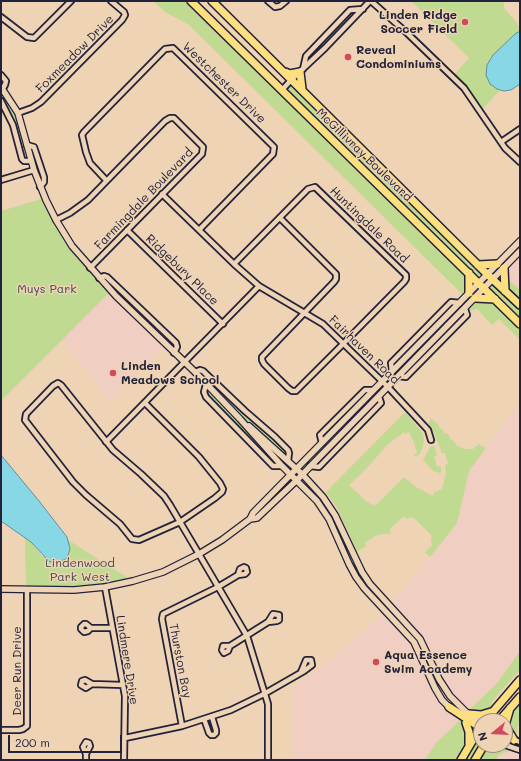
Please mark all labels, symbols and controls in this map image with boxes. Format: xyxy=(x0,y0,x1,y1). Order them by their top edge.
place label: Linden Ridge Soccer Field xyxy=(379,8,457,36)
street label: Foxmeadow Drive xyxy=(33,12,117,96)
marker: Linden Ridge Soccer Field xyxy=(460,17,470,27)
street label: Westchester Drive xyxy=(179,39,269,127)
place label: Reveal Condominiums xyxy=(356,43,441,71)
marker: Reveal Condominiums xyxy=(343,52,353,62)
street label: McGillivray Boulevard xyxy=(313,105,415,205)
street label: Farmingdale Boulevard xyxy=(92,145,196,253)
street label: Huntingdale Road xyxy=(327,184,411,266)
street label: Ridgebury Place xyxy=(142,231,222,309)
park label: Muys Park xyxy=(17,282,77,296)
street label: Fairhaven Road xyxy=(326,313,402,387)
place label: Linden Meadows School xyxy=(121,359,219,387)
marker: Linden Meadows School xyxy=(108,368,118,378)
park label: Lindenwood Park West xyxy=(45,556,115,584)
street label: Lindmere Drive xyxy=(113,614,141,706)
street label: Thurston Bay xyxy=(166,622,194,700)
street label: Deer Run Drive xyxy=(10,626,24,716)
place label: Aqua Essence Swim Academy xyxy=(384,648,472,676)
marker: Aqua Essence Swim Academy xyxy=(371,657,381,667)
north arrow xyxy=(473,713,513,753)
scale bar xyxy=(10,727,124,753)
text: N xyxy=(474,730,490,743)
text: 200 m xyxy=(15,734,50,750)

